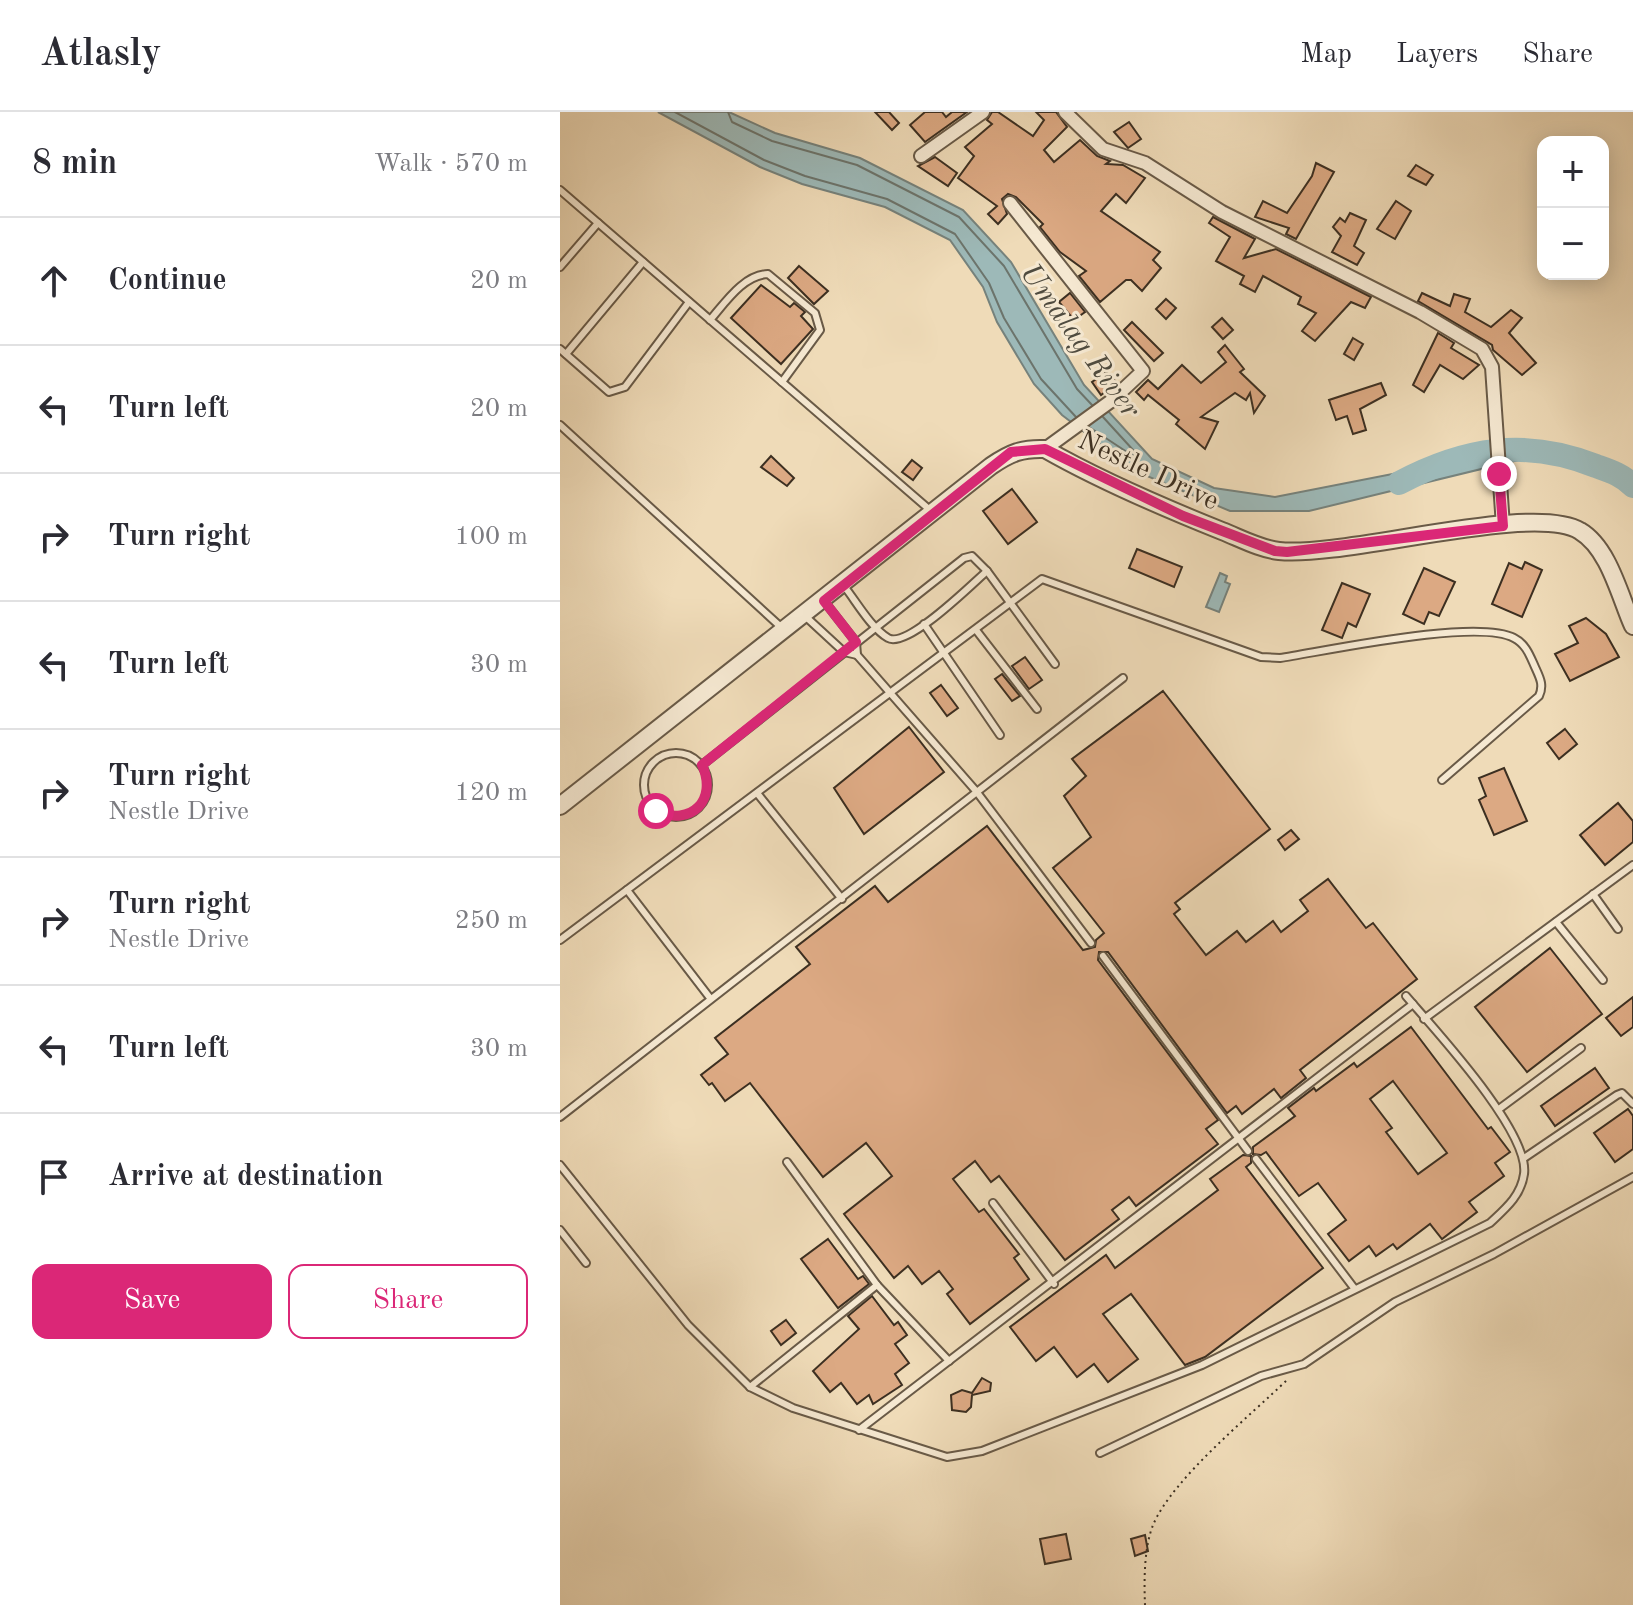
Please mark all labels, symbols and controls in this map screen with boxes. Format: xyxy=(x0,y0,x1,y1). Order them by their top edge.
text: Atlasly xyxy=(40,36,161,74)
text: Map xyxy=(1300,41,1352,69)
text: Layers xyxy=(1396,41,1478,69)
text: Share xyxy=(1522,41,1593,69)
map controls xyxy=(1537,136,1609,280)
button: + xyxy=(1537,136,1609,208)
text: 8 min xyxy=(32,147,117,181)
text: Walk · 570 m xyxy=(374,151,528,177)
button: − xyxy=(1537,208,1609,280)
icon: ahead xyxy=(32,259,76,303)
water label: Umalag River xyxy=(1014,259,1146,425)
text: Continue xyxy=(108,266,227,296)
text: 20 m xyxy=(470,268,528,294)
icon: left xyxy=(32,387,76,431)
text: Turn left xyxy=(108,394,229,424)
text: 20 m xyxy=(470,396,528,422)
street label: Nestle Drive xyxy=(1073,427,1222,517)
route end xyxy=(1481,456,1517,492)
icon: right xyxy=(32,515,76,559)
text: Turn right xyxy=(108,522,250,552)
text: 100 m xyxy=(455,524,528,550)
icon: left xyxy=(32,643,76,687)
text: Turn left xyxy=(108,650,229,680)
text: 30 m xyxy=(470,652,528,678)
text: Turn right xyxy=(108,762,250,792)
icon: right xyxy=(32,771,76,815)
text: 120 m xyxy=(455,780,528,806)
route start xyxy=(638,793,674,829)
text: Nestle Drive xyxy=(108,799,249,825)
text: Turn right xyxy=(108,890,250,920)
icon: right xyxy=(32,899,76,943)
text: 250 m xyxy=(455,908,528,934)
text: Nestle Drive xyxy=(108,927,249,953)
icon: left xyxy=(32,1027,76,1071)
text: Turn left xyxy=(108,1034,229,1064)
text: 30 m xyxy=(470,1036,528,1062)
icon: arrive xyxy=(32,1155,76,1199)
text: Arrive at destination xyxy=(108,1162,383,1192)
button: Save xyxy=(32,1264,272,1339)
button: Share xyxy=(288,1264,528,1339)

